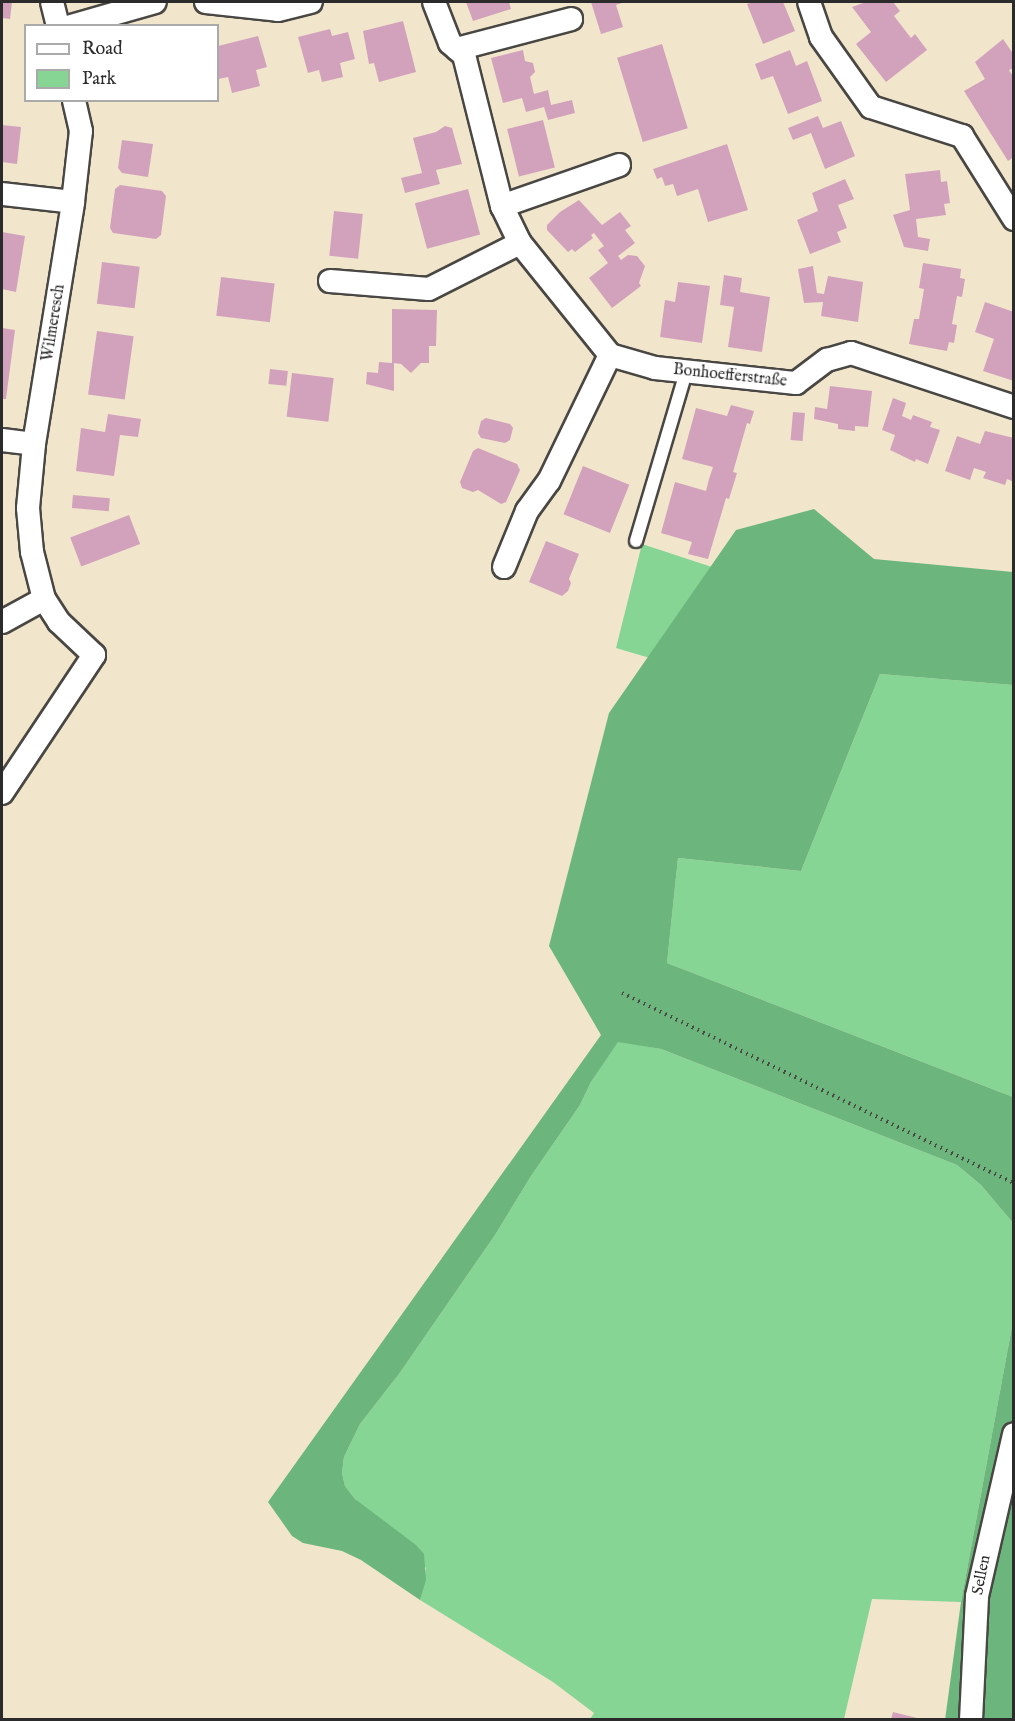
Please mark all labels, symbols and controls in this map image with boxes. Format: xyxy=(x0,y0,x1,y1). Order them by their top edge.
legend xyxy=(24,24,219,102)
text: Road xyxy=(82,38,123,61)
text: Park xyxy=(82,68,116,91)
street label: Wilmeresch xyxy=(38,283,70,363)
street label: Bonhoefferstraße xyxy=(672,360,788,392)
street label: Sellen xyxy=(969,1553,995,1597)

